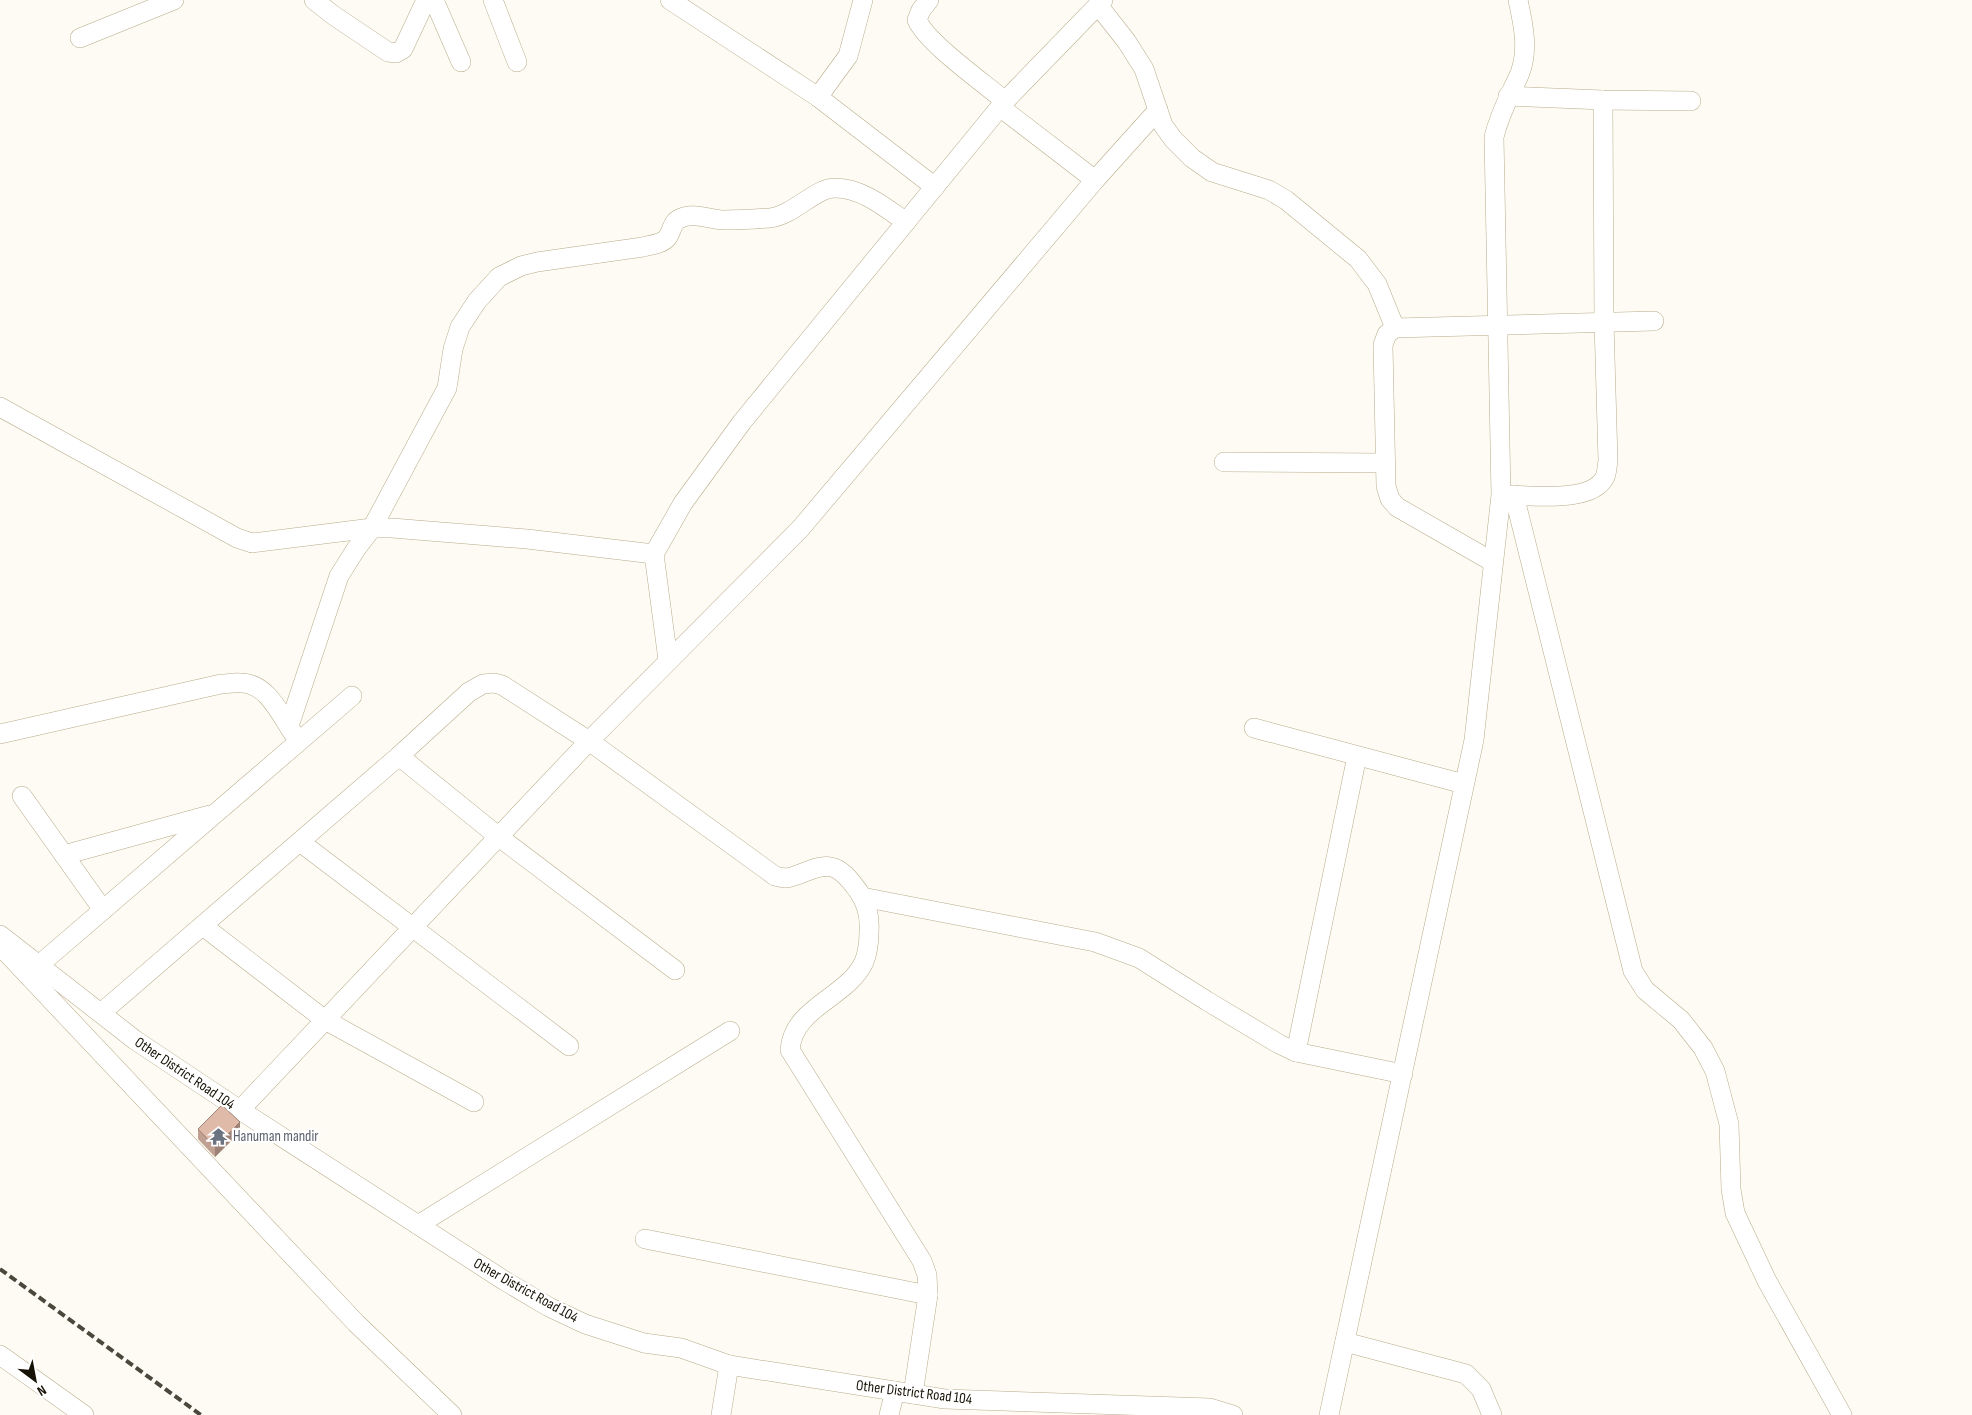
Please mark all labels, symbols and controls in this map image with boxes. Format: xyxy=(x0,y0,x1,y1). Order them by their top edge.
street label: Other District Road 104 xyxy=(131,1033,238,1114)
temple icon: Hanuman mandir xyxy=(209,1126,229,1146)
place label: Hanuman mandir xyxy=(233,1127,319,1146)
street label: Other District Road 104 xyxy=(470,1254,581,1327)
north arrow xyxy=(10,1355,60,1405)
street label: Other District Road 104 xyxy=(855,1376,973,1409)
text: N xyxy=(34,1381,49,1400)

